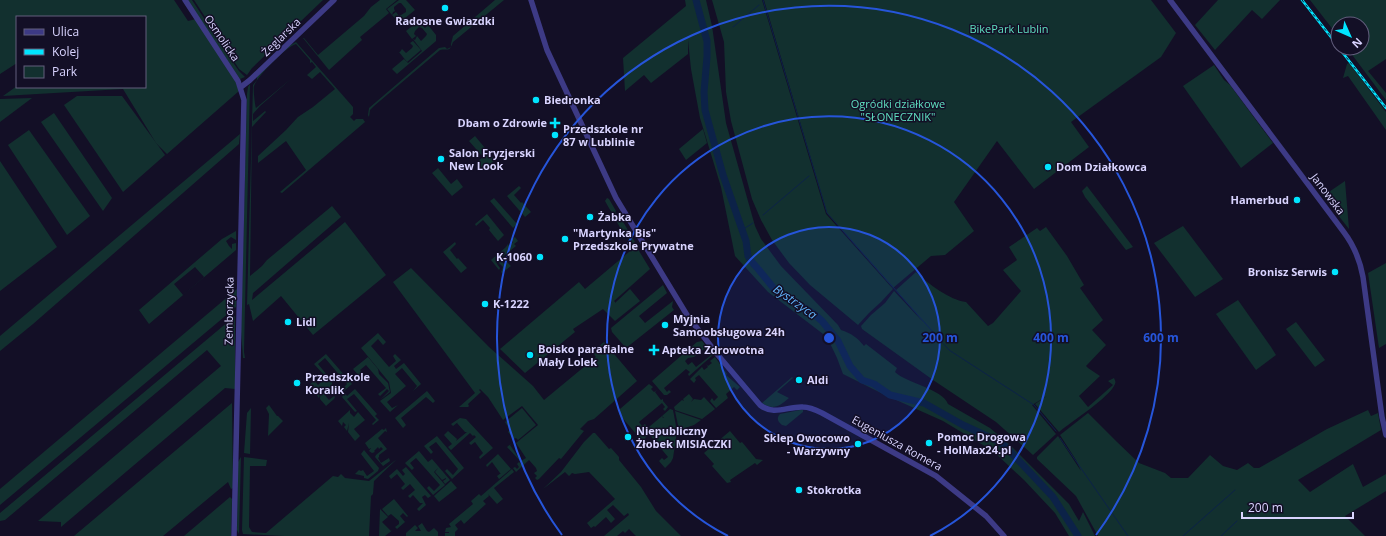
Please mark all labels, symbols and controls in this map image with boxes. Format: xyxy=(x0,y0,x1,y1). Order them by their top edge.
marker: Radosne Gwiazdki xyxy=(440,3,450,13)
street label: Osmolicka xyxy=(201,11,244,64)
place label: Radosne Gwiazdki xyxy=(395,13,495,28)
street label: Żeglarska xyxy=(258,14,303,59)
legend xyxy=(16,16,146,88)
north arrow xyxy=(1330,16,1370,56)
park label: BikePark Lublin xyxy=(969,21,1049,36)
text: Ulica xyxy=(52,23,79,40)
text: N xyxy=(1349,35,1366,52)
text: Kolej xyxy=(52,43,79,60)
text: Park xyxy=(52,63,78,80)
place label: Biedronka xyxy=(544,92,601,107)
marker: Biedronka xyxy=(531,95,541,105)
park label: Ogródki działkowe "SŁONECZNIK" xyxy=(851,96,945,124)
place label: Dbam o Zdrowie xyxy=(458,115,547,130)
marker: Dbam o Zdrowie xyxy=(550,118,560,128)
place label: Przedszkole nr 87 w Lublinie xyxy=(563,121,643,149)
marker: Przedszkole nr 87 w Lublinie xyxy=(550,130,560,140)
place label: Salon Fryzjerski New Look xyxy=(449,145,535,173)
marker: Salon Fryzjerski New Look xyxy=(436,154,446,164)
place label: Dom Działkowca xyxy=(1056,159,1147,174)
marker: Dom Działkowca xyxy=(1043,162,1053,172)
street label: Janowska xyxy=(1307,169,1349,217)
place label: Hamerbud xyxy=(1230,192,1289,207)
marker: Hamerbud xyxy=(1292,195,1302,205)
place label: Żabka xyxy=(598,209,631,224)
marker: Żabka xyxy=(585,212,595,222)
place label: "Martynka Bis" Przedszkole Prywatne xyxy=(573,225,694,253)
marker: "Martynka Bis" Przedszkole Prywatne xyxy=(560,234,570,244)
place label: K-1060 xyxy=(496,249,532,264)
marker: K-1060 xyxy=(535,252,545,262)
place label: Bronisz Serwis xyxy=(1248,264,1328,279)
marker: Bronisz Serwis xyxy=(1330,267,1340,277)
street label: Zemborzycka xyxy=(220,277,237,345)
water label: Bystrzyca xyxy=(770,280,821,323)
place label: K-1222 xyxy=(493,296,529,311)
marker: K-1222 xyxy=(480,299,490,309)
place label: Myjnia Samoobsługowa 24h xyxy=(673,311,785,339)
place label: Lidl xyxy=(296,314,316,329)
marker: Lidl xyxy=(283,317,293,327)
marker: Myjnia Samoobsługowa 24h xyxy=(660,320,670,330)
text: 200 m xyxy=(922,329,958,346)
text: 400 m xyxy=(1033,329,1069,346)
text: 600 m xyxy=(1143,329,1179,346)
centre of rings xyxy=(822,331,836,345)
place label: Boisko parafialne Mały Lolek xyxy=(538,341,635,369)
place label: Apteka Zdrowotna xyxy=(662,342,764,357)
marker: Apteka Zdrowotna xyxy=(649,345,659,355)
marker: Boisko parafialne Mały Lolek xyxy=(525,350,535,360)
place label: Przedszkole Koralik xyxy=(305,369,371,397)
place label: Aldi xyxy=(807,372,828,387)
marker: Aldi xyxy=(794,375,804,385)
marker: Przedszkole Koralik xyxy=(292,378,302,388)
street label: Eugeniusza Romera xyxy=(849,412,945,474)
place label: Niepubliczny Żłobek MISIACZKI xyxy=(636,423,731,451)
place label: Pomoc Drogowa - HolMax24.pl xyxy=(937,429,1026,457)
place label: Sklep Owocowo - Warzywny xyxy=(764,430,851,458)
marker: Niepubliczny Żłobek MISIACZKI xyxy=(623,432,633,442)
marker: Pomoc Drogowa - HolMax24.pl xyxy=(924,438,934,448)
marker: Sklep Owocowo - Warzywny xyxy=(853,439,863,449)
place label: Stokrotka xyxy=(807,482,862,497)
marker: Stokrotka xyxy=(794,485,804,495)
scale bar xyxy=(1242,494,1353,520)
text: 200 m xyxy=(1248,499,1283,516)

